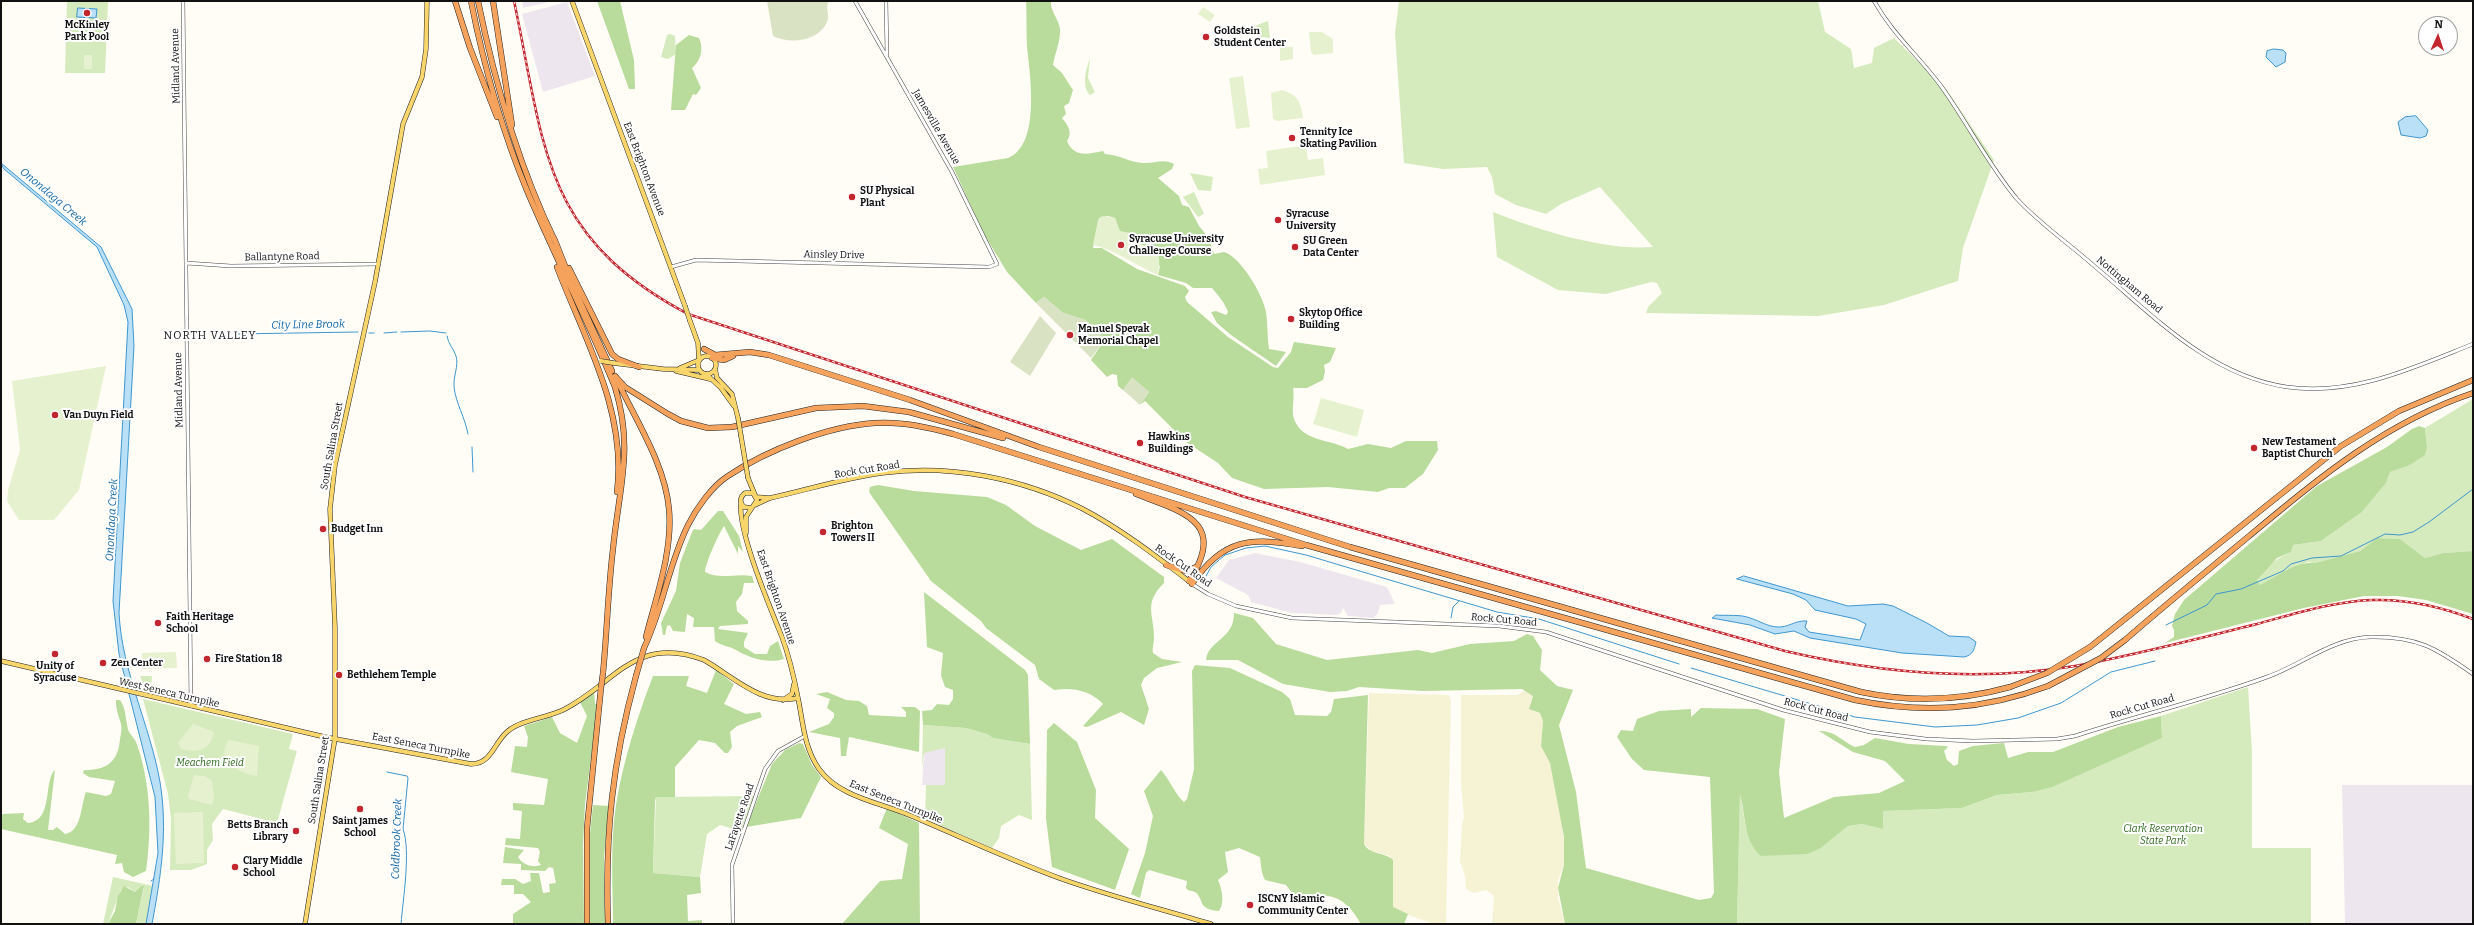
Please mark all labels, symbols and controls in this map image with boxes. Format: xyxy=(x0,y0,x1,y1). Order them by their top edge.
marker: McKinley Park Pool xyxy=(82,8,92,18)
north arrow xyxy=(2418,16,2458,56)
text: N xyxy=(2434,18,2443,31)
place label: McKinley Park Pool xyxy=(65,19,109,42)
place label: Goldstein Student Center xyxy=(1214,25,1286,48)
street label: Midland Avenue xyxy=(169,28,183,104)
marker: Goldstein Student Center xyxy=(1201,32,1211,42)
street label: Jamesville Avenue xyxy=(910,87,962,167)
street label: East Brighton Avenue xyxy=(621,120,667,218)
place label: Tennity Ice Skating Pavilion xyxy=(1300,126,1377,150)
marker: Tennity Ice Skating Pavilion xyxy=(1287,133,1297,143)
water label: Onondaga Creek xyxy=(17,165,89,229)
place label: SU Physical Plant xyxy=(860,185,914,208)
marker: SU Physical Plant xyxy=(847,192,857,202)
place label: Syracuse University xyxy=(1286,208,1336,232)
marker: Syracuse University xyxy=(1273,215,1283,225)
place label: Syracuse University Challenge Course xyxy=(1129,233,1224,256)
place label: SU Green Data Center xyxy=(1303,235,1359,258)
marker: Syracuse University Challenge Course xyxy=(1116,240,1126,250)
marker: SU Green Data Center xyxy=(1290,242,1300,252)
street label: Ainsley Drive xyxy=(803,248,865,262)
street label: Ballantyne Road xyxy=(244,250,320,264)
street label: Nottingham Road xyxy=(2094,254,2164,316)
place label: Skytop Office Building xyxy=(1299,307,1363,330)
marker: Skytop Office Building xyxy=(1286,314,1296,324)
water label: City Line Brook xyxy=(271,318,345,332)
place label: Manuel Spevak Memorial Chapel xyxy=(1078,323,1158,346)
district label: NORTH VALLEY xyxy=(164,329,256,343)
marker: Manuel Spevak Memorial Chapel xyxy=(1065,330,1075,340)
street label: Midland Avenue xyxy=(172,352,186,428)
street label: South Salina Street xyxy=(318,401,346,491)
place label: Van Duyn Field xyxy=(63,409,134,421)
marker: Van Duyn Field xyxy=(50,410,60,420)
place label: Hawkins Buildings xyxy=(1148,431,1193,454)
place label: New Testament Baptist Church xyxy=(2262,436,2336,460)
marker: Hawkins Buildings xyxy=(1135,438,1145,448)
marker: New Testament Baptist Church xyxy=(2249,443,2259,453)
street label: Rock Cut Road xyxy=(833,459,901,481)
water label: Onondaga Creek xyxy=(103,478,121,562)
place label: Brighton Towers II xyxy=(831,520,875,544)
place label: Budget Inn xyxy=(331,523,383,535)
marker: Budget Inn xyxy=(318,524,328,534)
marker: Brighton Towers II xyxy=(818,527,828,537)
street label: Rock Cut Road xyxy=(1152,542,1214,590)
street label: East Brighton Avenue xyxy=(754,548,798,646)
place label: Faith Heritage School xyxy=(166,611,234,634)
street label: Rock Cut Road xyxy=(1470,611,1538,629)
marker: Faith Heritage School xyxy=(153,618,163,628)
marker: Unity of Syracuse xyxy=(50,649,60,659)
place label: Fire Station 18 xyxy=(215,653,282,665)
marker: Fire Station 18 xyxy=(202,654,212,664)
place label: Zen Center xyxy=(111,657,163,669)
marker: Zen Center xyxy=(98,658,108,668)
place label: Unity of Syracuse xyxy=(33,660,77,684)
place label: Bethlehem Temple xyxy=(347,669,436,681)
marker: Bethlehem Temple xyxy=(334,670,344,680)
street label: West Seneca Turnpike xyxy=(117,676,221,710)
street label: Rock Cut Road xyxy=(2109,692,2175,722)
street label: Rock Cut Road xyxy=(1782,696,1850,724)
street label: East Seneca Turnpike xyxy=(371,731,471,761)
street label: South Salina Street xyxy=(306,735,332,825)
park label: Meachem Field xyxy=(176,757,244,769)
street label: East Seneca Turnpike xyxy=(848,778,944,826)
street label: LaFayette Road xyxy=(723,782,757,852)
water label: Coldbrook Creek xyxy=(389,798,405,880)
marker: Saint James School xyxy=(355,804,365,814)
place label: Saint James School xyxy=(332,815,388,838)
place label: Betts Branch Library xyxy=(227,819,288,842)
park label: Clark Reservation State Park xyxy=(2123,823,2203,846)
marker: Betts Branch Library xyxy=(291,826,301,836)
place label: Clary Middle School xyxy=(243,855,303,878)
marker: Clary Middle School xyxy=(230,862,240,872)
place label: ISCNY Islamic Community Center xyxy=(1258,893,1348,916)
marker: ISCNY Islamic Community Center xyxy=(1245,900,1255,910)

